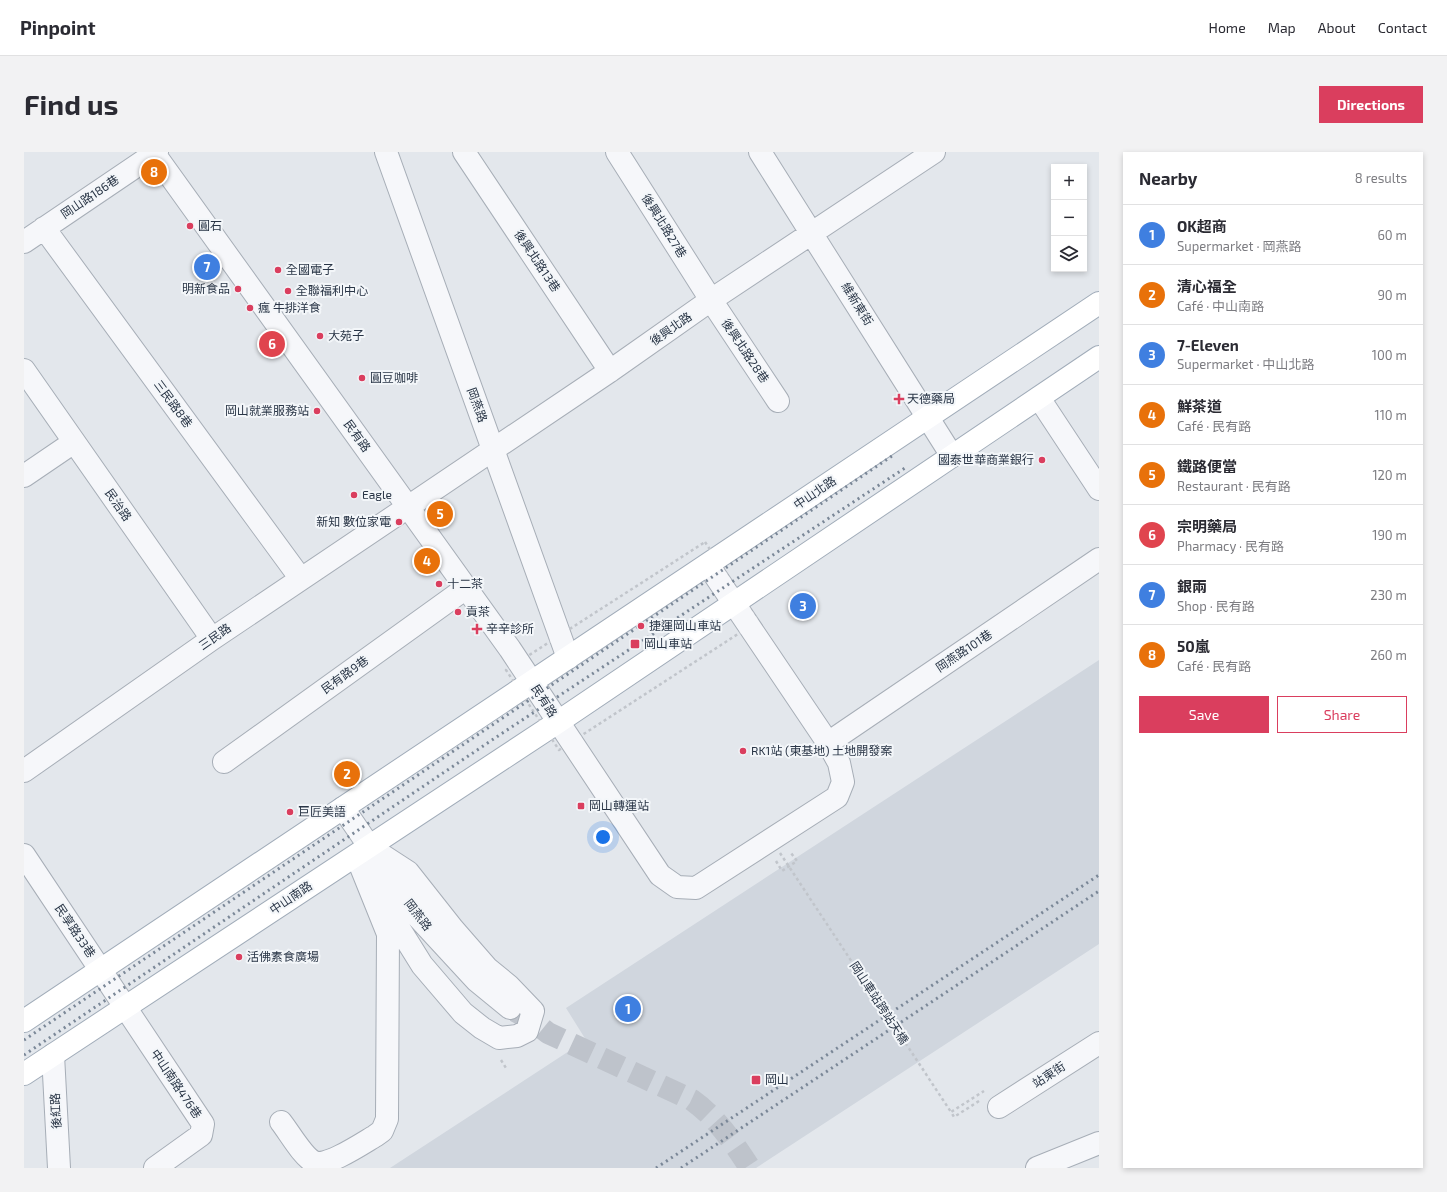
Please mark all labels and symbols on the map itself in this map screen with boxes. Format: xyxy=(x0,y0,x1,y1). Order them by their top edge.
pin: 8 xyxy=(141,157,167,187)
street label: 岡山路186巷 xyxy=(58,172,121,221)
street label: 後興北路27巷 xyxy=(640,191,690,260)
place label: 圓石 xyxy=(198,218,222,232)
marker: 圓石 xyxy=(185,221,195,231)
street label: 後興北路13巷 xyxy=(512,227,564,294)
pin: 7 xyxy=(194,252,220,282)
place label: 全國電子 xyxy=(286,262,334,276)
marker: 全國電子 xyxy=(273,265,283,275)
street label: 維新東街 xyxy=(839,279,877,328)
place label: 明新食品 xyxy=(182,281,230,295)
place label: 全聯福利中心 xyxy=(296,283,368,297)
marker: 明新食品 xyxy=(233,284,243,294)
marker: 全聯福利中心 xyxy=(283,286,293,296)
place label: 瘋 牛排洋食 xyxy=(258,300,321,314)
marker: 瘋 牛排洋食 xyxy=(245,303,255,313)
street label: 後興北路 xyxy=(647,309,694,348)
street label: 後興北路28巷 xyxy=(719,316,772,385)
place label: 大苑子 xyxy=(328,328,364,342)
pin: 6 xyxy=(259,329,285,359)
marker: 大苑子 xyxy=(315,331,325,341)
place label: 圓豆咖啡 xyxy=(370,370,418,384)
marker: 圓豆咖啡 xyxy=(357,373,367,383)
street label: 三民路8巷 xyxy=(152,377,196,430)
street label: 岡燕路 xyxy=(465,385,491,424)
place label: 天德藥局 xyxy=(907,391,955,405)
marker: 天德藥局 xyxy=(894,394,904,404)
place label: 岡山就業服務站 xyxy=(225,403,309,417)
marker: 岡山就業服務站 xyxy=(312,406,322,416)
street label: 民有路 xyxy=(342,417,374,454)
place label: 國泰世華商業銀行 xyxy=(938,452,1034,466)
marker: 國泰世華商業銀行 xyxy=(1037,455,1047,465)
street label: 中山北路 xyxy=(791,473,838,511)
street label: 民治路 xyxy=(103,486,135,523)
place label: Eagle xyxy=(362,487,392,501)
marker: Eagle xyxy=(349,490,359,500)
pin: 5 xyxy=(427,499,453,529)
place label: 新知 數位家電 xyxy=(316,514,391,528)
marker: 新知 數位家電 xyxy=(394,517,404,527)
pin: 4 xyxy=(414,546,440,576)
place label: 十二茶 xyxy=(447,576,483,590)
marker: 十二茶 xyxy=(434,579,444,589)
pin: 3 xyxy=(790,591,816,621)
place label: 貢茶 xyxy=(466,604,490,618)
marker: 貢茶 xyxy=(453,607,463,617)
place label: 捷運岡山車站 xyxy=(649,618,721,632)
street label: 三民路 xyxy=(196,620,233,652)
place label: 辛辛診所 xyxy=(486,621,534,635)
marker: 捷運岡山車站 xyxy=(636,621,646,631)
marker: 辛辛診所 xyxy=(471,623,483,635)
street label: 岡燕路101巷 xyxy=(933,626,994,674)
place label: 岡山車站 xyxy=(644,636,692,650)
marker: 岡山車站 xyxy=(629,638,641,650)
street label: 民有路9巷 xyxy=(318,652,371,696)
street label: 民有路 xyxy=(529,682,561,719)
place label: RK1站 (東基地) 土地開發案 xyxy=(751,743,892,757)
marker: RK1站 (東基地) 土地開發案 xyxy=(738,746,748,756)
pin: 2 xyxy=(334,759,360,789)
place label: 岡山轉運站 xyxy=(589,798,649,812)
marker: 岡山轉運站 xyxy=(576,801,586,811)
place label: 巨匠美語 xyxy=(298,804,346,818)
marker: 巨匠美語 xyxy=(285,807,295,817)
your location xyxy=(593,827,613,847)
street label: 中山南路 xyxy=(267,878,314,916)
street label: 岡燕路 xyxy=(402,896,435,933)
street label: 民享路33巷 xyxy=(53,901,99,960)
place label: 活佛素食廣場 xyxy=(247,949,319,963)
marker: 活佛素食廣場 xyxy=(234,952,244,962)
street label: 岡山車站跨站天橋 xyxy=(848,958,912,1047)
pin: 1 xyxy=(615,994,641,1024)
street label: 中山南路476巷 xyxy=(149,1046,205,1121)
street label: 站東街 xyxy=(1030,1058,1067,1090)
place label: 岡山 xyxy=(765,1072,789,1086)
marker: 岡山 xyxy=(750,1074,762,1086)
street label: 後紅路 xyxy=(47,1093,63,1129)

